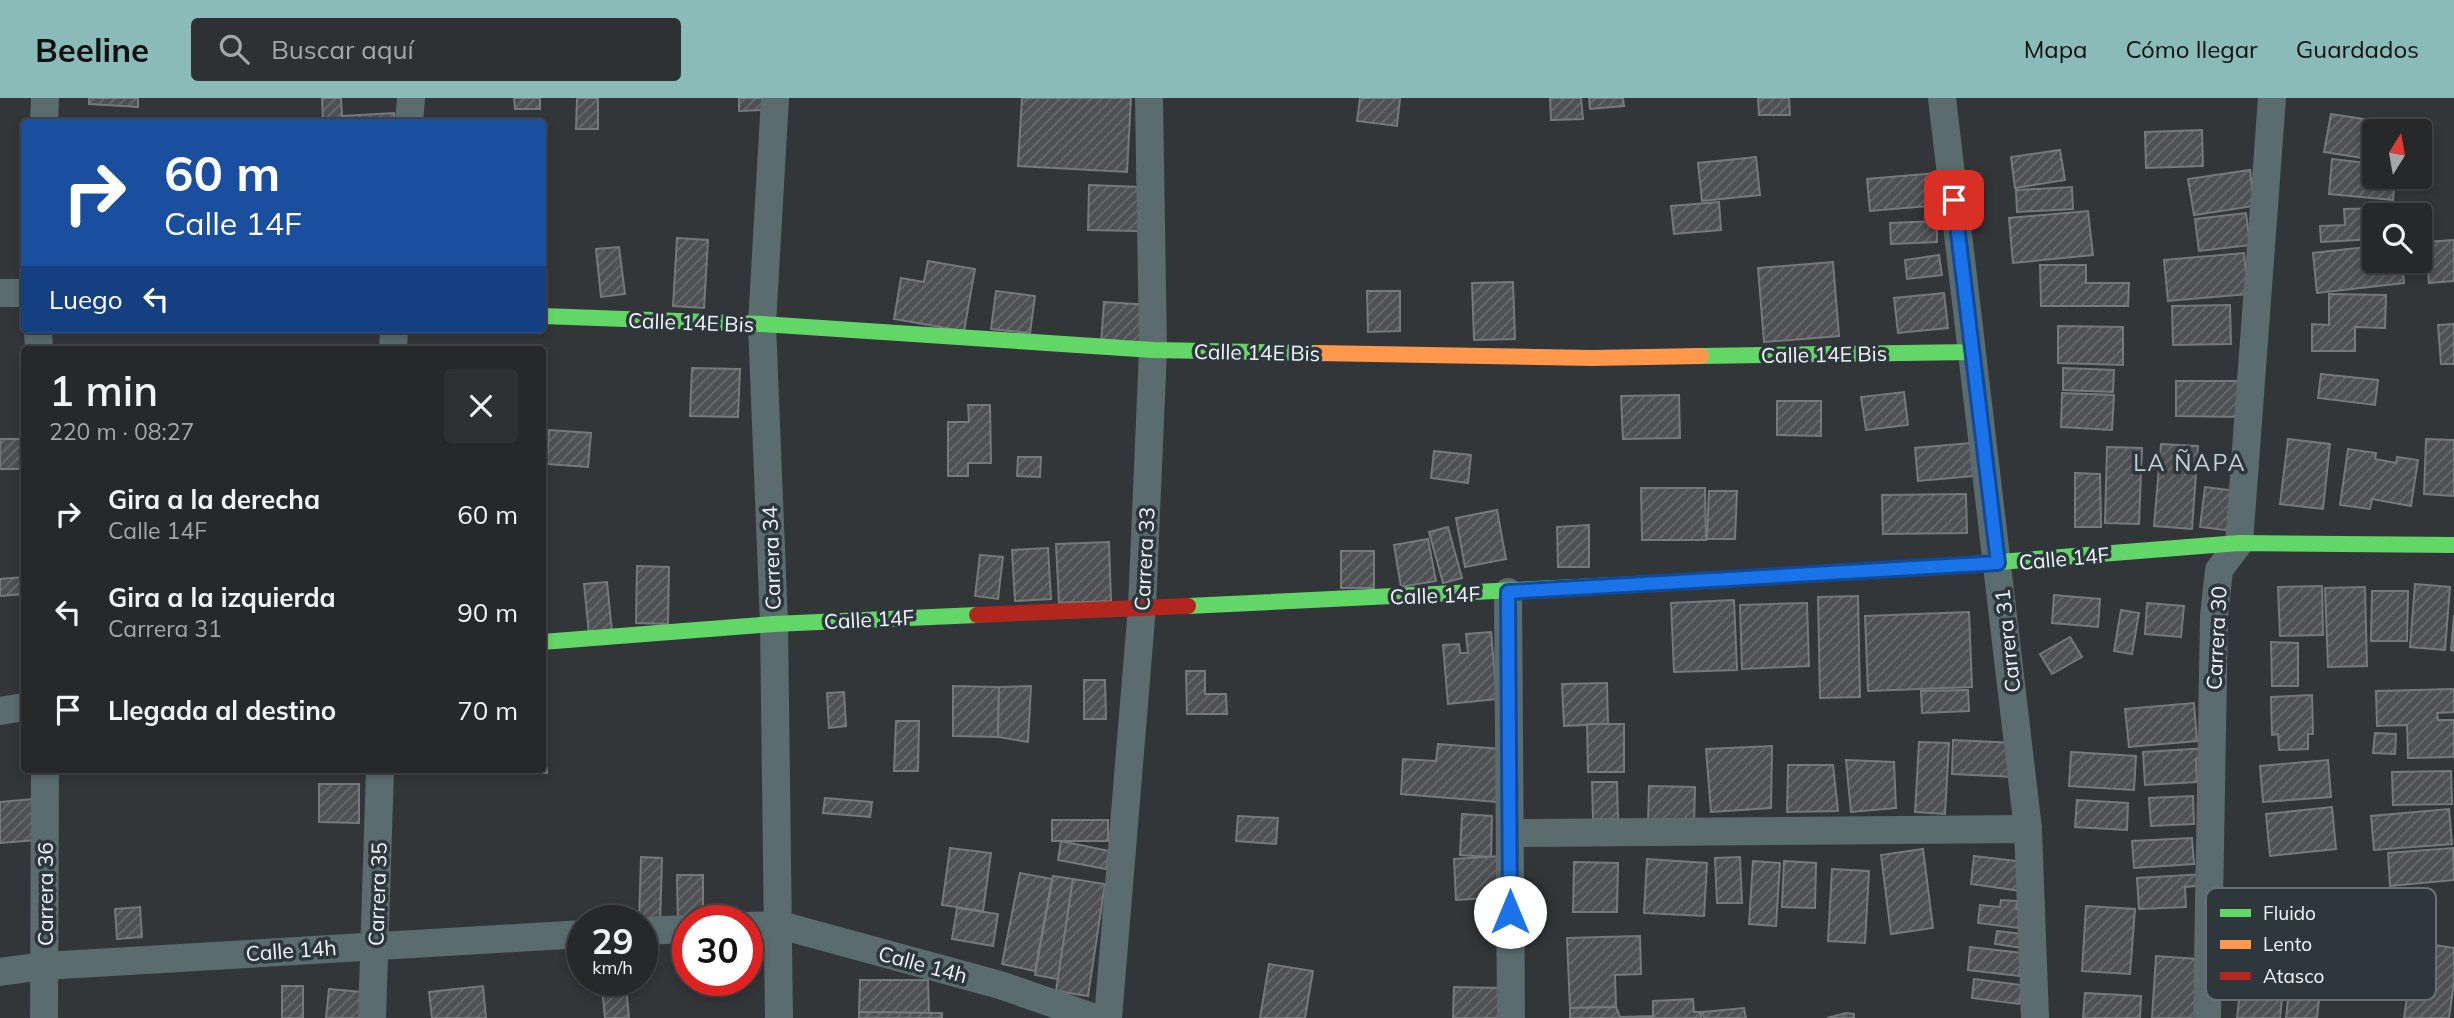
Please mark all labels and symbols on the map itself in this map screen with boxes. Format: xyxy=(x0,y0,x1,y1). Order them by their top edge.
north arrow xyxy=(2362,119,2432,189)
pin xyxy=(1924,170,1984,230)
street label: Calle 14E Bis xyxy=(627,307,755,337)
street label: Calle 14E Bis xyxy=(1194,338,1320,366)
street label: Calle 14E Bis xyxy=(1761,340,1887,368)
district label: LA ÑAPA xyxy=(2133,448,2247,477)
street label: Carrera 34 xyxy=(756,505,786,610)
street label: Carrera 33 xyxy=(1128,506,1160,612)
street label: Calle 14F xyxy=(2018,541,2110,575)
street label: Calle 14F xyxy=(1389,580,1481,610)
street label: Carrera 30 xyxy=(2200,585,2232,691)
street label: Carrera 31 xyxy=(1989,588,2025,694)
street label: Calle 14F xyxy=(823,604,915,634)
street label: Carrera 36 xyxy=(32,842,58,946)
street label: Carrera 35 xyxy=(362,842,392,946)
position arrow xyxy=(1473,875,1547,949)
legend xyxy=(2206,888,2436,1000)
text: Fluido xyxy=(2263,901,2316,925)
speed limit sign: 30 xyxy=(672,905,763,996)
text: Lento xyxy=(2263,932,2312,956)
street label: Calle 14h xyxy=(245,934,337,966)
street label: Calle 14h xyxy=(876,940,970,988)
text: Atasco xyxy=(2263,964,2324,988)

